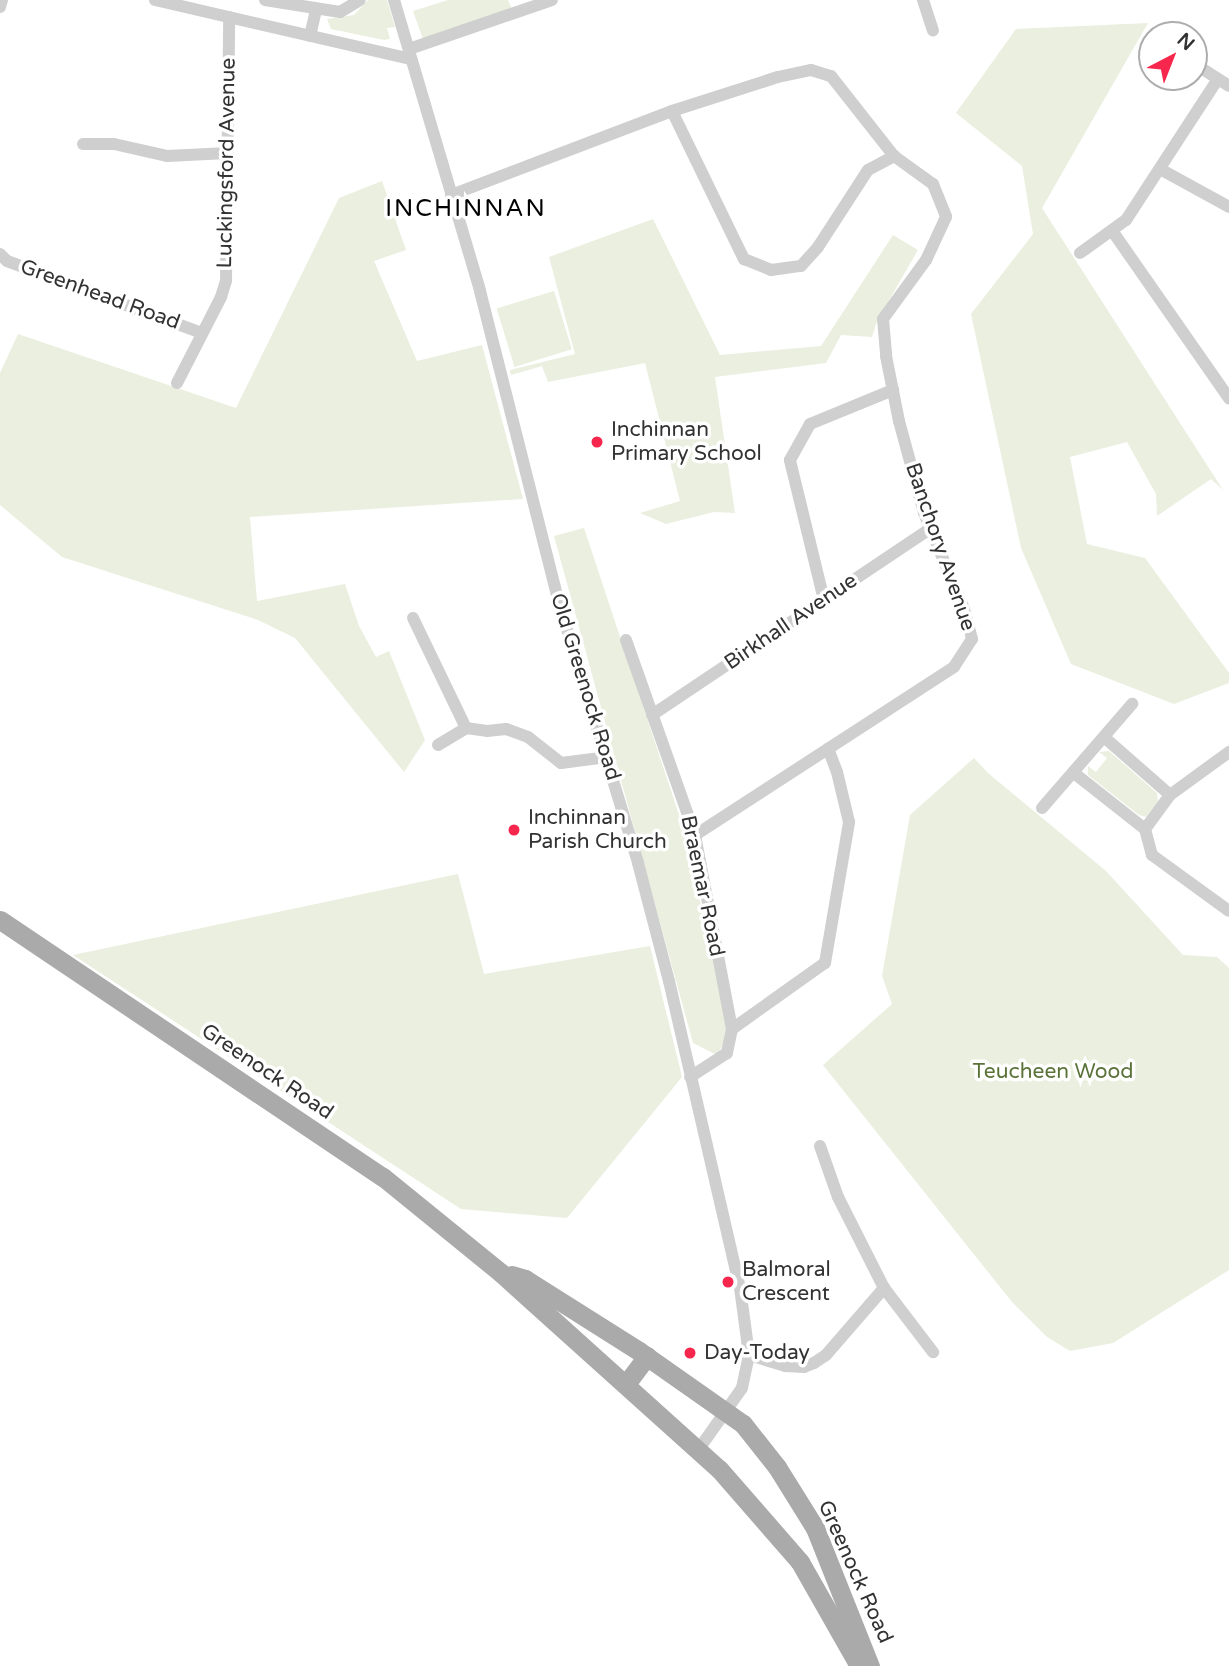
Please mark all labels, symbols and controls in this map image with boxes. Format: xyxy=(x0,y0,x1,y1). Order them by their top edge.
north arrow xyxy=(1138,21,1208,91)
text: N xyxy=(1173,29,1199,55)
street label: Luckingsford Avenue xyxy=(213,57,241,269)
district label: INCHINNAN xyxy=(386,195,546,223)
street label: Greenhead Road xyxy=(17,254,183,336)
place label: Inchinnan Primary School xyxy=(611,417,762,467)
marker: Inchinnan Primary School xyxy=(589,434,605,450)
street label: Banchory Avenue xyxy=(899,460,981,634)
street label: Birkhall Avenue xyxy=(720,568,862,676)
street label: Old Greenock Road xyxy=(544,590,626,784)
place label: Inchinnan Parish Church xyxy=(528,805,667,855)
street label: Braemar Road xyxy=(675,813,729,959)
marker: Inchinnan Parish Church xyxy=(506,822,522,838)
street label: Greenock Road xyxy=(196,1019,338,1125)
park label: Teucheen Wood xyxy=(972,1059,1134,1085)
place label: Balmoral Crescent xyxy=(742,1257,831,1307)
marker: Balmoral Crescent xyxy=(720,1274,736,1290)
place label: Day-Today xyxy=(704,1340,810,1366)
marker: Day-Today xyxy=(682,1345,698,1361)
street label: Greenock Road xyxy=(812,1497,898,1647)

